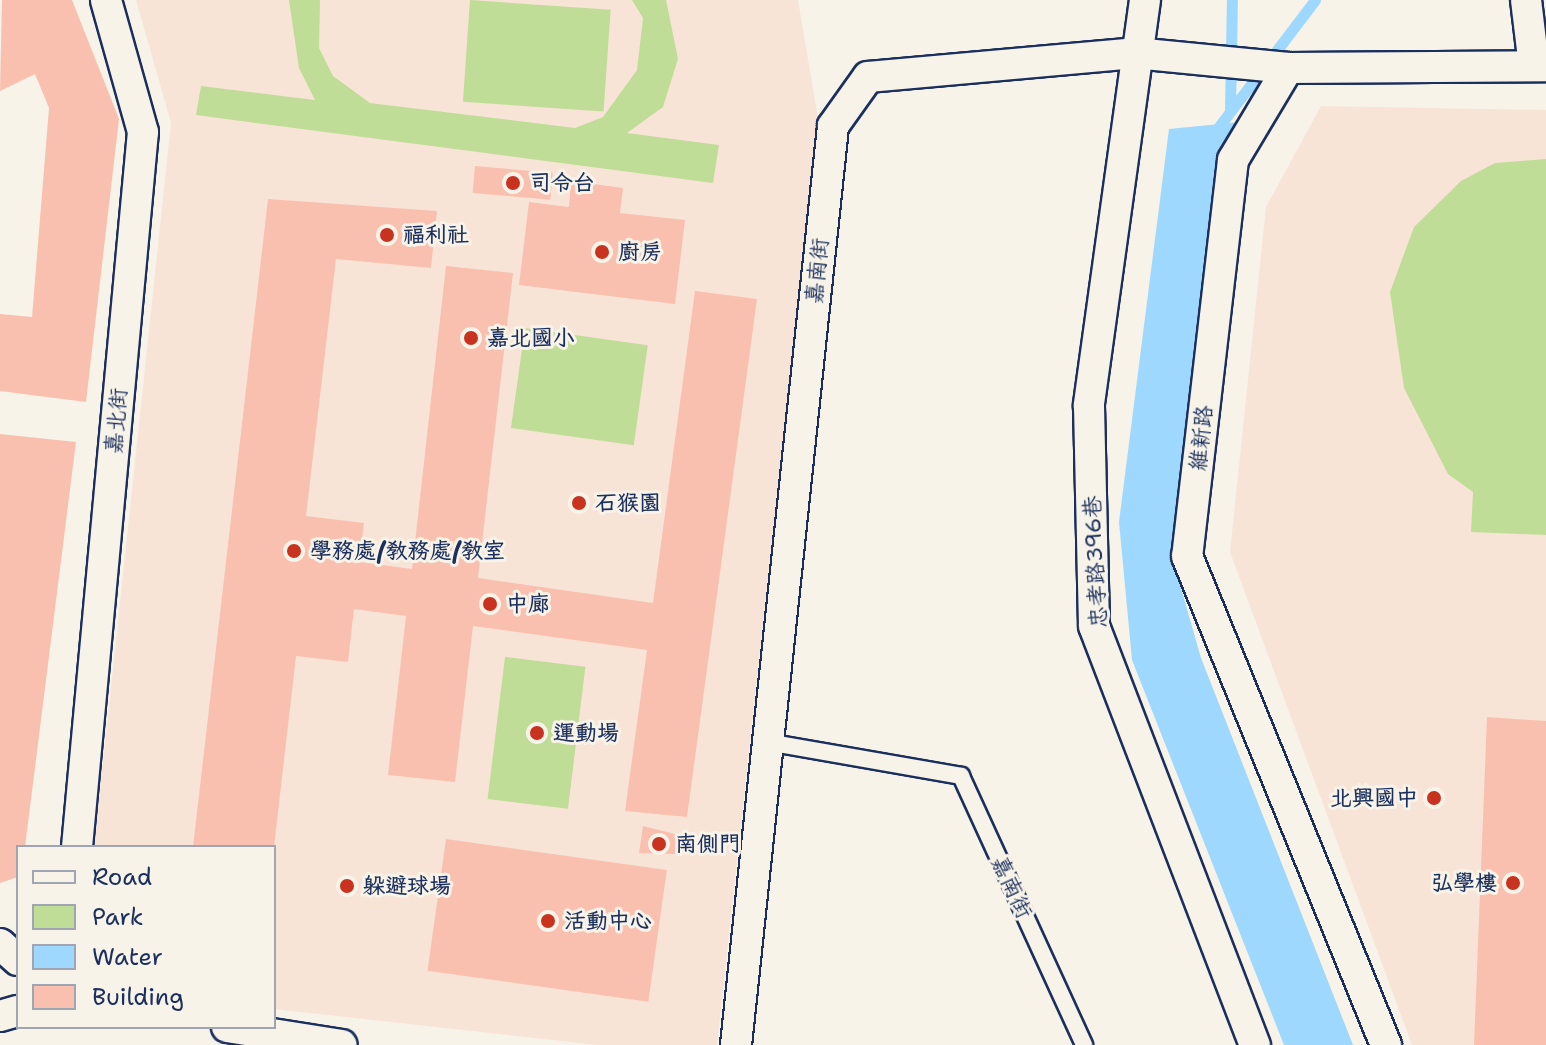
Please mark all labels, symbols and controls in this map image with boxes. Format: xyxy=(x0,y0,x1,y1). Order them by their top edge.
place label: 司令台 xyxy=(529,170,595,196)
marker: 司令台 xyxy=(504,174,522,192)
place label: 福利社 xyxy=(403,222,469,248)
marker: 福利社 xyxy=(378,226,396,244)
street label: 嘉南街 xyxy=(800,237,834,305)
place label: 廚房 xyxy=(618,239,662,265)
marker: 廚房 xyxy=(593,243,611,261)
place label: 嘉北國小 xyxy=(487,325,575,351)
marker: 嘉北國小 xyxy=(462,329,480,347)
street label: 嘉北街 xyxy=(100,387,132,455)
street label: 維新路 xyxy=(1184,404,1218,472)
place label: 石猴園 xyxy=(595,490,661,516)
marker: 石猴園 xyxy=(570,494,588,512)
street label: 忠孝路396巷 xyxy=(1078,495,1112,629)
place label: 學務處/教務處/教室 xyxy=(310,538,505,564)
marker: 學務處/教務處/教室 xyxy=(285,542,303,560)
place label: 中廊 xyxy=(506,591,550,617)
marker: 中廊 xyxy=(481,595,499,613)
place label: 運動場 xyxy=(553,720,619,746)
marker: 運動場 xyxy=(528,724,546,742)
place label: 北興國中 xyxy=(1330,785,1418,811)
marker: 北興國中 xyxy=(1425,789,1443,807)
place label: 南側門 xyxy=(675,831,741,857)
marker: 南側門 xyxy=(650,835,668,853)
legend xyxy=(16,845,276,1029)
street label: 嘉南街 xyxy=(986,852,1038,922)
text: Road xyxy=(92,861,152,893)
place label: 弘學樓 xyxy=(1431,870,1497,896)
place label: 躲避球場 xyxy=(363,873,451,899)
marker: 弘學樓 xyxy=(1504,874,1522,892)
marker: 躲避球場 xyxy=(338,877,356,895)
text: Park xyxy=(92,901,144,933)
place label: 活動中心 xyxy=(564,908,652,934)
marker: 活動中心 xyxy=(539,912,557,930)
text: Water xyxy=(92,941,163,973)
text: Building xyxy=(92,981,184,1013)

